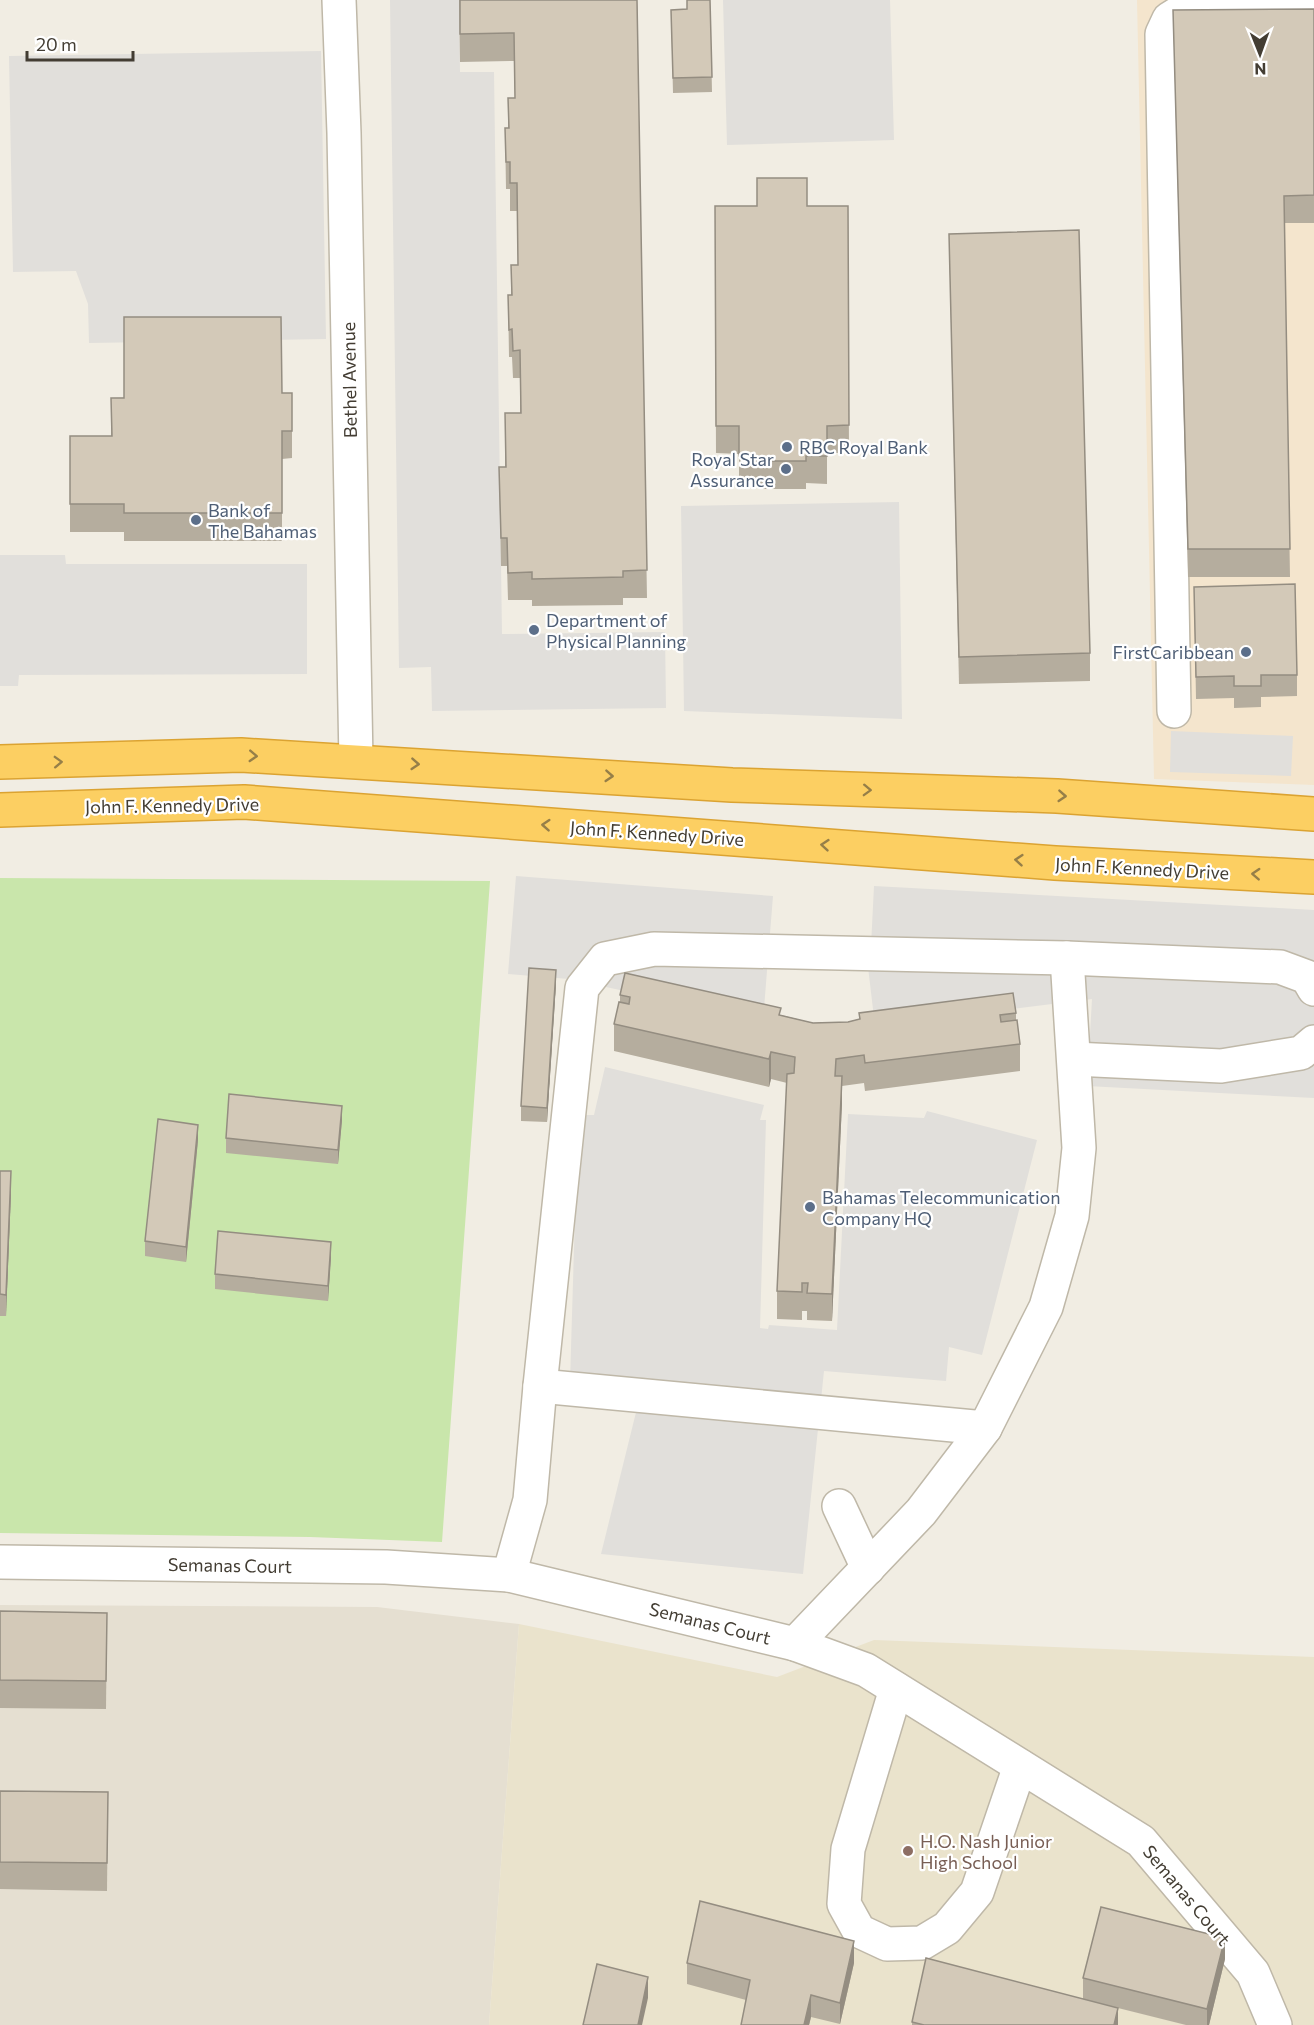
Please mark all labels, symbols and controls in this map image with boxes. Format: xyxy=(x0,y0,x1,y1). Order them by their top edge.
scale bar xyxy=(27,24,134,62)
north arrow xyxy=(1230,24,1290,84)
text: 20 m xyxy=(36,33,77,55)
text: N xyxy=(1254,60,1266,79)
street label: Bethel Avenue xyxy=(337,322,361,438)
place label: RBC Royal Bank xyxy=(799,436,928,458)
marker: RBC Royal Bank xyxy=(780,440,794,454)
place label: Royal Star Assurance xyxy=(690,448,774,491)
marker: Royal Star Assurance xyxy=(779,462,793,476)
place label: Bank of The Bahamas xyxy=(208,499,317,542)
marker: Bank of The Bahamas xyxy=(189,513,203,527)
place label: Department of Physical Planning xyxy=(546,609,687,652)
marker: Department of Physical Planning xyxy=(527,623,541,637)
place label: FirstCaribbean xyxy=(1113,641,1234,663)
marker: FirstCaribbean xyxy=(1239,645,1253,659)
one-way arrow xyxy=(249,749,258,762)
one-way arrow xyxy=(54,755,63,768)
one-way arrow xyxy=(410,758,419,771)
one-way arrow xyxy=(605,770,614,783)
one-way arrow xyxy=(863,783,872,796)
one-way arrow xyxy=(1057,790,1066,803)
street label: John F. Kennedy Drive xyxy=(85,792,259,818)
street label: John F. Kennedy Drive xyxy=(569,816,745,850)
one-way arrow xyxy=(542,819,551,832)
one-way arrow xyxy=(820,838,829,851)
street label: John F. Kennedy Drive xyxy=(1054,852,1230,884)
one-way arrow xyxy=(1014,854,1024,867)
one-way arrow xyxy=(1251,867,1260,880)
place label: Bahamas Telecommunication Company HQ xyxy=(822,1186,1061,1229)
marker: Bahamas Telecommunication Company HQ xyxy=(803,1200,817,1214)
street label: Semanas Court xyxy=(168,1553,292,1577)
street label: Semanas Court xyxy=(647,1597,773,1649)
place label: H.O. Nash Junior High School xyxy=(920,1830,1052,1873)
street label: Semanas Court xyxy=(1139,1840,1235,1950)
marker: H.O. Nash Junior High School xyxy=(901,1844,915,1858)

